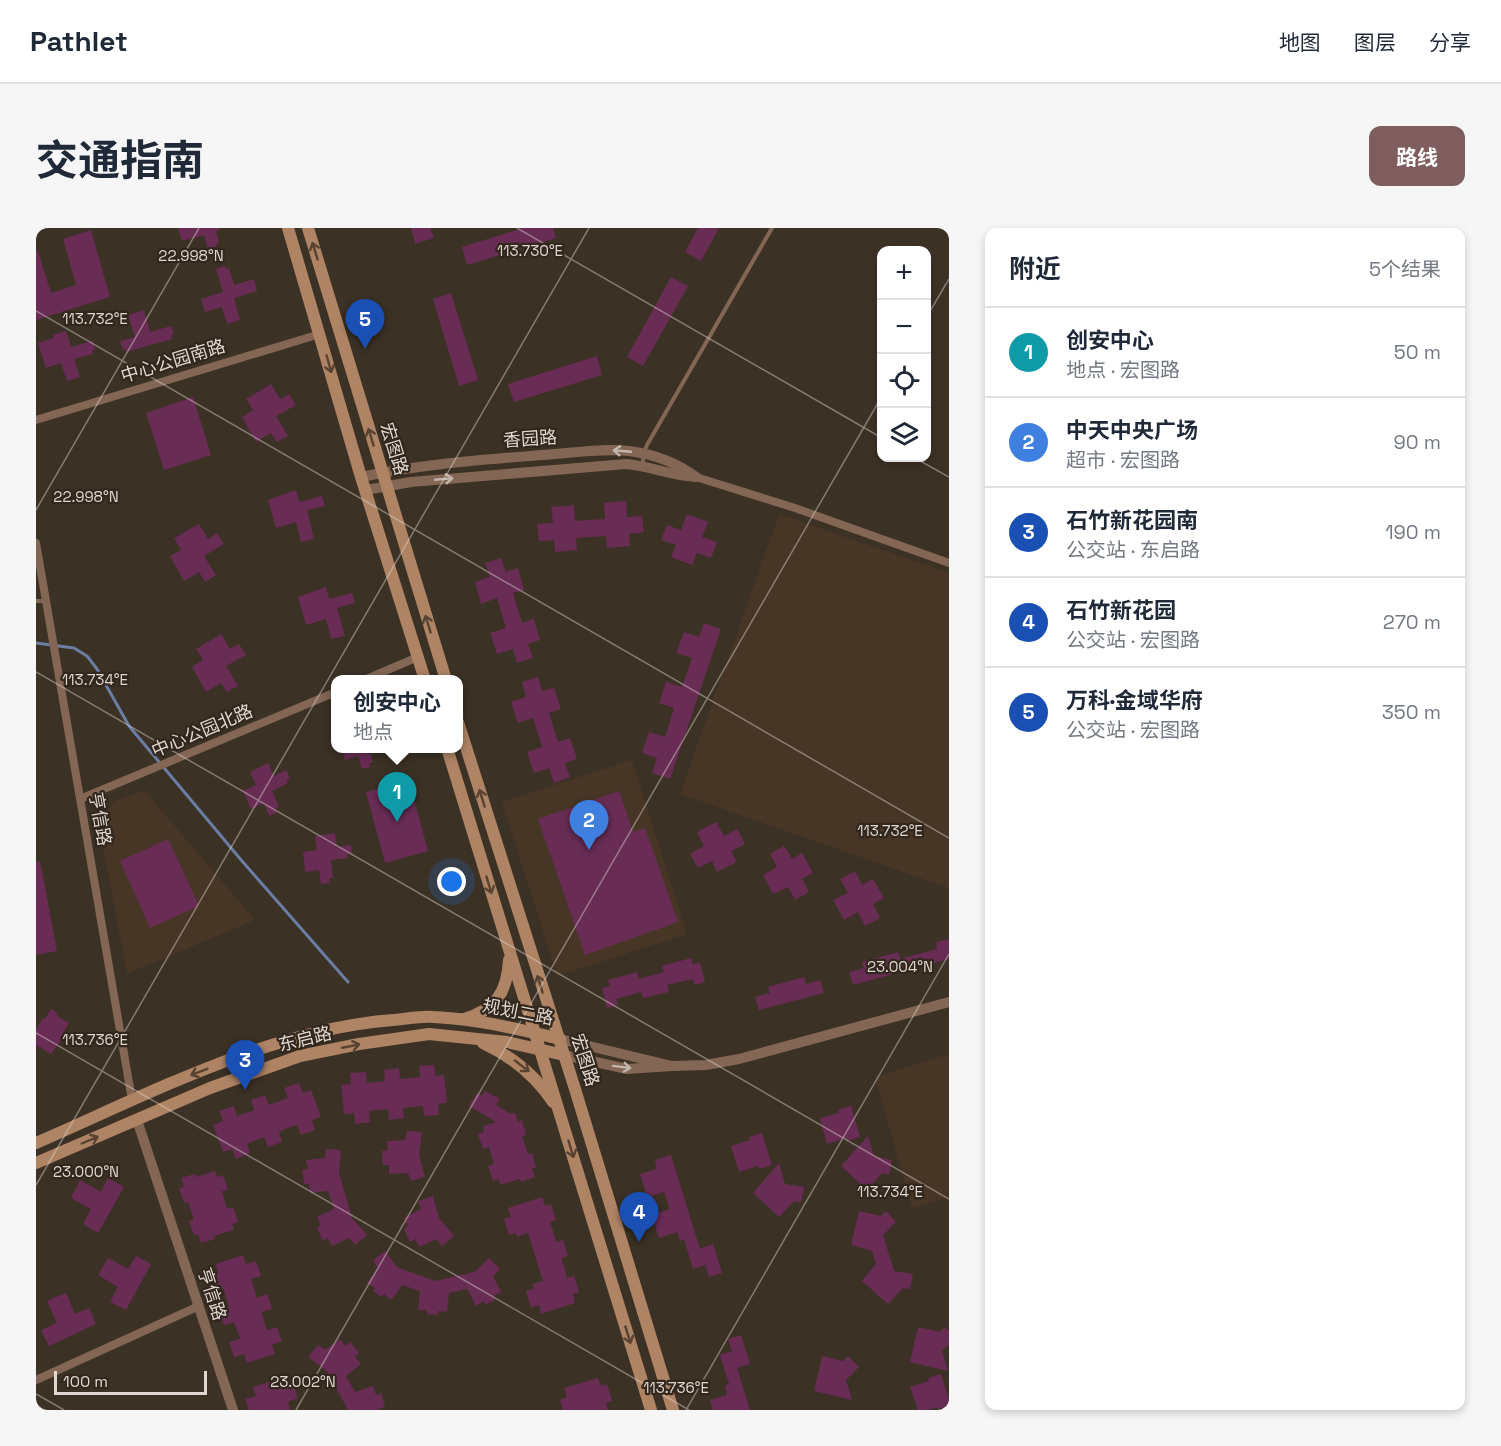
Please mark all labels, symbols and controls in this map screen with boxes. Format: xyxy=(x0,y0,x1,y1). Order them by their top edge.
text: Pathlet xyxy=(30,23,128,59)
text: 地图 xyxy=(1279,29,1321,56)
text: 图层 xyxy=(1354,29,1396,56)
text: 分享 xyxy=(1429,29,1471,56)
button: 路线 xyxy=(1369,126,1465,186)
text: 交通指南 xyxy=(36,134,204,187)
one-way arrow xyxy=(309,241,320,260)
text: 113.730°E xyxy=(497,241,563,260)
text: 22.998°N xyxy=(158,246,224,265)
map controls xyxy=(877,246,931,462)
button: + xyxy=(877,246,931,300)
text: 附近 xyxy=(1009,252,1061,286)
text: 5个结果 xyxy=(1369,256,1441,282)
pin: 5 xyxy=(346,300,384,349)
button: − xyxy=(877,300,931,354)
text: 113.732°E xyxy=(62,309,128,328)
text: 创安中心 xyxy=(1066,326,1154,354)
street label: 中心公园南路 xyxy=(118,334,228,387)
text: 1 xyxy=(1024,339,1033,365)
text: 50 m xyxy=(1394,339,1441,365)
one-way arrow xyxy=(324,354,335,373)
button: locate xyxy=(877,354,931,408)
text: 地点 · 宏图路 xyxy=(1066,357,1180,383)
button: layers xyxy=(877,408,931,462)
text: 中天中央广场 xyxy=(1066,416,1198,444)
street label: 宏图路 xyxy=(376,420,413,478)
street label: 香园路 xyxy=(502,425,558,452)
one-way arrow xyxy=(365,428,376,447)
text: 2 xyxy=(1023,429,1034,455)
text: 90 m xyxy=(1394,429,1441,455)
one-way arrow xyxy=(613,445,633,456)
text: 超市 · 宏图路 xyxy=(1066,447,1180,473)
one-way arrow xyxy=(434,473,454,484)
text: 22.998°N xyxy=(53,487,119,506)
text: 石竹新花园南 xyxy=(1066,506,1198,534)
text: 3 xyxy=(1022,519,1035,545)
text: 190 m xyxy=(1385,519,1441,545)
text: 公交站 · 东启路 xyxy=(1066,537,1200,563)
text: 石竹新花园 xyxy=(1066,596,1176,624)
text: 4 xyxy=(1022,609,1035,635)
text: 270 m xyxy=(1383,609,1441,635)
one-way arrow xyxy=(422,615,433,634)
text: 公交站 · 宏图路 xyxy=(1066,627,1200,653)
text: 113.734°E xyxy=(62,670,128,689)
popup xyxy=(331,675,463,753)
text: 万科·金域华府 xyxy=(1066,686,1203,714)
text: 创安中心 xyxy=(353,688,441,716)
street label: 中心公园北路 xyxy=(148,699,256,762)
text: 5 xyxy=(1023,699,1035,725)
text: 350 m xyxy=(1382,699,1441,725)
text: 公交站 · 宏图路 xyxy=(1066,717,1200,743)
text: 地点 xyxy=(353,719,393,745)
pin: 1 xyxy=(378,772,416,822)
one-way arrow xyxy=(476,789,487,808)
street label: 亨信路 xyxy=(84,790,117,847)
pin: 2 xyxy=(570,800,608,850)
text: 113.732°E xyxy=(857,821,923,840)
your location xyxy=(437,867,466,896)
one-way arrow xyxy=(484,875,495,894)
text: 23.004°N xyxy=(867,957,933,976)
one-way arrow xyxy=(534,975,545,994)
street label: 规划二路 xyxy=(481,993,556,1030)
street label: 东启路 xyxy=(276,1021,334,1056)
text: 113.736°E xyxy=(62,1030,128,1049)
street label: 宏图路 xyxy=(566,1031,605,1089)
pin: 3 xyxy=(226,1040,264,1090)
one-way arrow xyxy=(341,1040,361,1051)
one-way arrow xyxy=(513,1060,529,1073)
one-way arrow xyxy=(611,1062,631,1073)
one-way arrow xyxy=(191,1067,209,1078)
one-way arrow xyxy=(80,1134,98,1145)
one-way arrow xyxy=(566,1139,577,1158)
text: 23.000°N xyxy=(53,1162,119,1181)
text: 113.734°E xyxy=(857,1182,923,1201)
pin: 4 xyxy=(620,1192,658,1242)
street label: 亨信路 xyxy=(193,1265,232,1323)
one-way arrow xyxy=(623,1326,634,1345)
scale bar xyxy=(54,1368,207,1396)
text: 100 m xyxy=(63,1371,108,1392)
text: 23.002°N xyxy=(270,1372,336,1391)
text: 113.736°E xyxy=(643,1378,709,1397)

